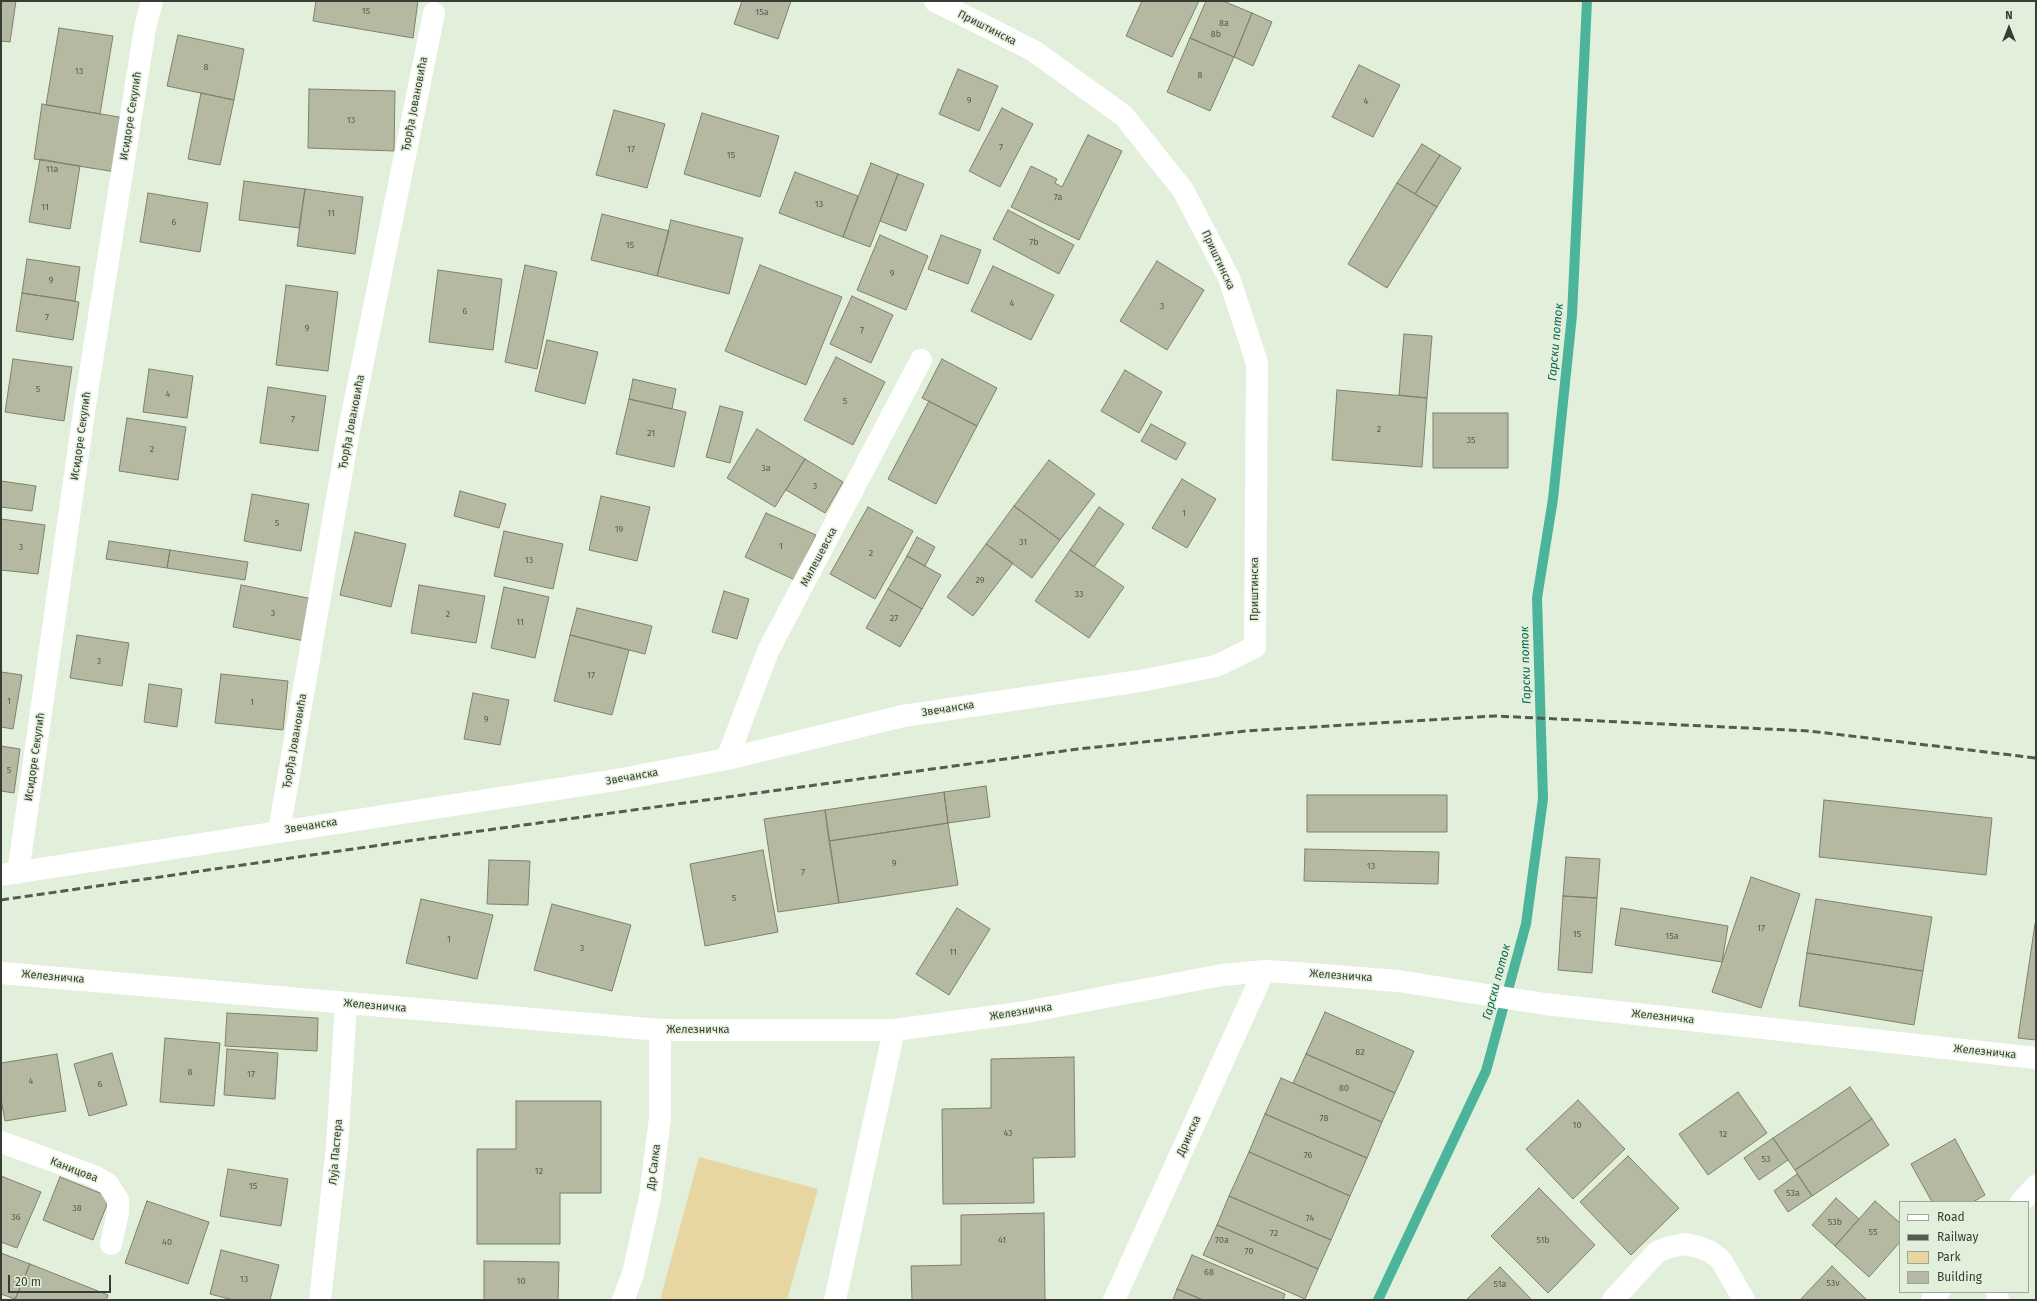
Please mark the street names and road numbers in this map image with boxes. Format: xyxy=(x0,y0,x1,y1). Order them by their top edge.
street label: Приштинска xyxy=(955,8,1019,48)
street label: Ђорђа Јовановића xyxy=(399,55,431,153)
street label: Исидоре Секулић xyxy=(117,71,145,161)
street label: Приштинска xyxy=(1198,228,1238,292)
street label: Ђорђа Јовановића xyxy=(336,373,368,471)
street label: Исидоре Секулић xyxy=(68,391,94,481)
street label: Милешевска xyxy=(798,525,840,589)
street label: Приштинска xyxy=(1248,557,1262,621)
street label: Ђорђа Јовановића xyxy=(280,692,310,790)
street label: Звечанска xyxy=(921,698,975,720)
street label: Исидоре Секулић xyxy=(22,712,48,802)
street label: Звечанска xyxy=(605,766,659,788)
street label: Звечанска xyxy=(284,815,338,837)
street label: Железничка xyxy=(1309,967,1373,985)
street label: Железничка xyxy=(21,968,85,986)
street label: Железничка xyxy=(343,997,407,1015)
street label: Железничка xyxy=(989,1001,1053,1023)
street label: Железничка xyxy=(1631,1007,1695,1027)
street label: Железничка xyxy=(666,1023,730,1037)
street label: Железничка xyxy=(1953,1042,2017,1062)
street label: Дринска xyxy=(1174,1114,1204,1158)
street label: Луја Пастера xyxy=(327,1118,345,1186)
street label: Др Салка xyxy=(645,1143,663,1191)
street label: Каницова xyxy=(48,1155,100,1185)

